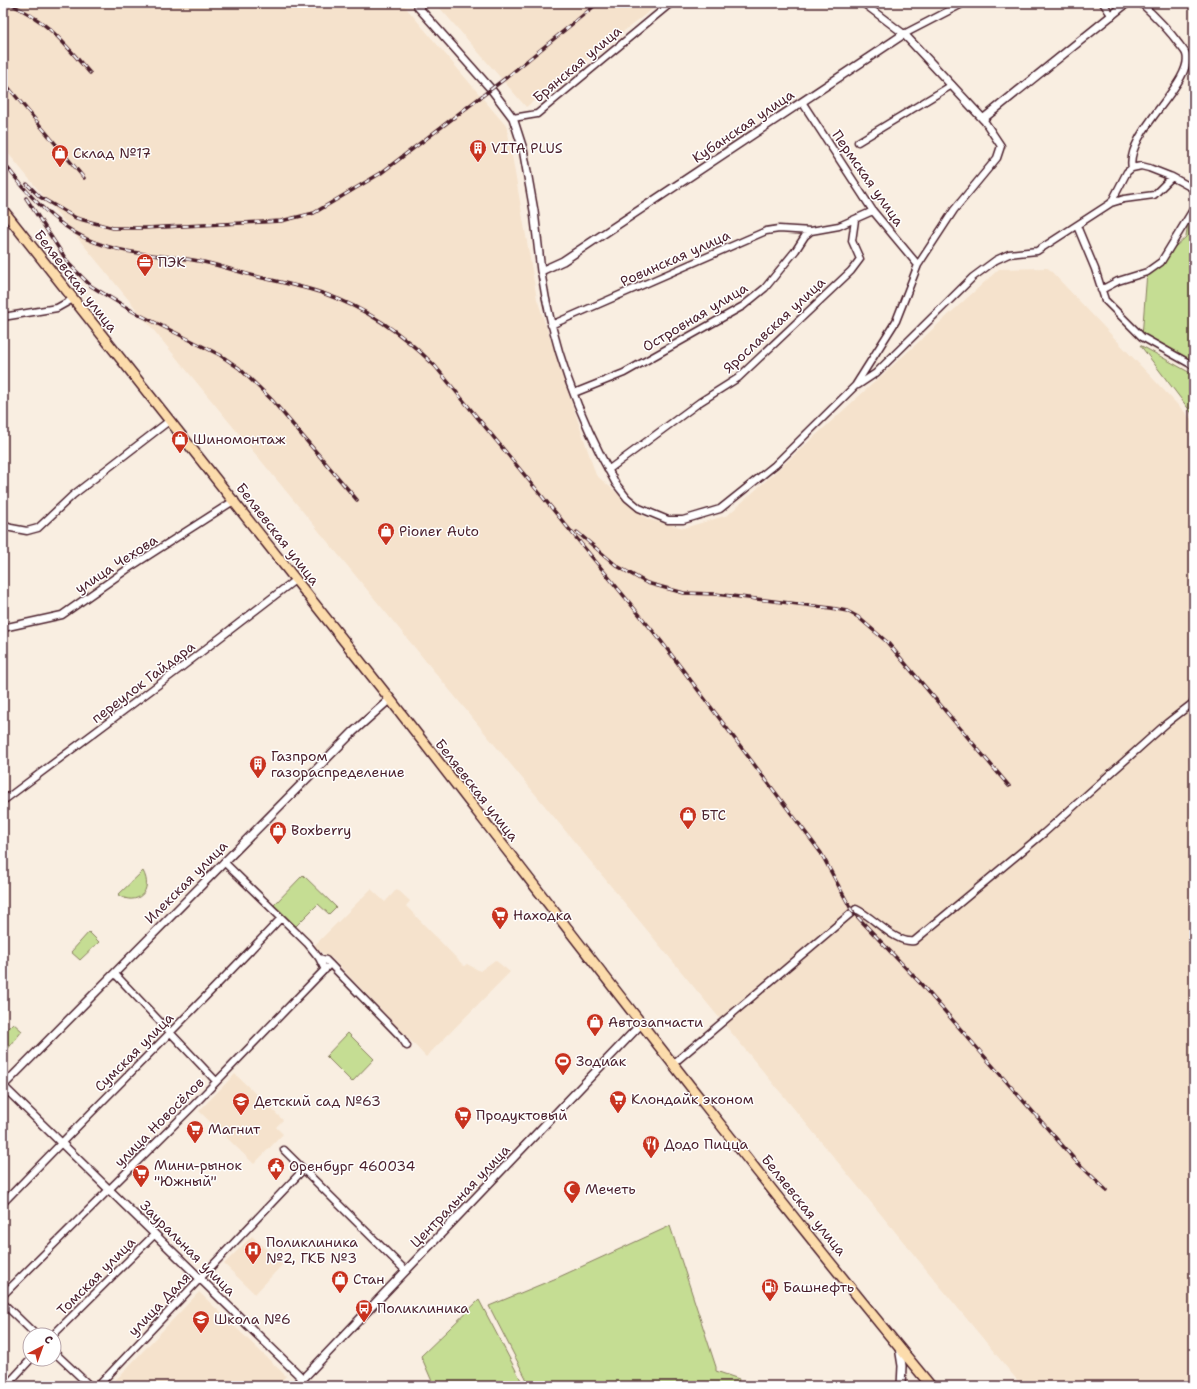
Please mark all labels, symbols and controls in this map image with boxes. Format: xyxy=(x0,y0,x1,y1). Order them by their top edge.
street label: Брянская улица xyxy=(529,21,625,106)
street label: Кубанская улица xyxy=(689,85,798,167)
street label: Пермская улица xyxy=(828,126,908,230)
building icon: VITA PLUS xyxy=(468,138,488,163)
place label: VITA PLUS xyxy=(491,139,563,157)
shop icon: Склад №17 xyxy=(50,143,70,168)
place label: Склад №17 xyxy=(73,144,151,162)
street label: Беляевская улица xyxy=(30,226,122,336)
street label: Ровинская улица xyxy=(617,226,733,290)
office icon: ПЭК xyxy=(135,252,155,277)
place label: ПЭК xyxy=(158,253,185,271)
street label: Ярославская улица xyxy=(719,273,829,377)
street label: Островная улица xyxy=(639,278,751,355)
shop icon: Шиномонтаж xyxy=(170,429,190,454)
place label: Шиномонтаж xyxy=(193,430,286,448)
street label: Беляевская улица xyxy=(232,479,324,589)
shop icon: Pioner Auto xyxy=(376,521,396,546)
place label: Pioner Auto xyxy=(399,522,479,540)
street label: улица Чехова xyxy=(71,530,161,597)
street label: переулок Гайдара xyxy=(88,637,199,727)
street label: Беляевская улица xyxy=(431,735,523,845)
place label: Газпром газораспределение xyxy=(271,747,405,781)
building icon: Газпром газораспределение xyxy=(248,754,268,779)
shop icon: БТС xyxy=(678,805,698,830)
place label: БТС xyxy=(701,806,726,824)
shop icon: Boxberry xyxy=(268,820,288,845)
place label: Boxberry xyxy=(291,821,351,839)
street label: Илекская улица xyxy=(141,837,231,927)
supermarket icon: Находка xyxy=(490,905,510,930)
place label: Находка xyxy=(513,906,572,924)
street label: Сумская улица xyxy=(91,1008,178,1095)
shop icon: Автозапчасти xyxy=(585,1012,605,1037)
place label: Автозапчасти xyxy=(608,1013,703,1031)
sports icon: Зодиак xyxy=(553,1051,573,1076)
place label: Зодиак xyxy=(576,1052,627,1070)
street label: улица Новосёлов xyxy=(110,1073,208,1171)
supermarket icon: Клондайк эконом xyxy=(608,1089,628,1114)
place label: Клондайк эконом xyxy=(631,1090,754,1108)
school or university icon: Детский сад №63 xyxy=(231,1091,251,1116)
place label: Детский сад №63 xyxy=(254,1092,381,1110)
supermarket icon: Продуктовый xyxy=(453,1105,473,1130)
place label: Продуктовый xyxy=(476,1106,567,1124)
supermarket icon: Магнит xyxy=(185,1119,205,1144)
place label: Магнит xyxy=(208,1120,261,1138)
restaurant icon: Додо Пицца xyxy=(641,1134,661,1159)
place label: Додо Пицца xyxy=(664,1135,749,1153)
street label: Центральная улица xyxy=(406,1141,514,1251)
street label: Беляевская улица xyxy=(758,1151,851,1259)
place label: Мини-рынок "Южный" xyxy=(154,1156,242,1190)
public building icon: Оренбург 460034 xyxy=(266,1156,286,1181)
place label: Оренбург 460034 xyxy=(289,1157,416,1175)
supermarket icon: Мини-рынок "Южный" xyxy=(131,1163,151,1188)
mosque icon: Мечеть xyxy=(562,1179,582,1204)
place label: Мечеть xyxy=(585,1180,636,1198)
street label: Зауральная улица xyxy=(136,1196,240,1300)
street label: Томская улица xyxy=(53,1233,139,1319)
place label: Поликлиника №2, ГКБ №3 xyxy=(266,1233,358,1267)
hospital icon: Поликлиника №2, ГКБ №3 xyxy=(243,1240,263,1265)
street label: улица Даля xyxy=(124,1268,194,1340)
shop icon: Стан xyxy=(330,1269,350,1294)
place label: Стан xyxy=(353,1270,384,1288)
fuel station icon: Башнефть xyxy=(760,1277,780,1302)
place label: Башнефть xyxy=(783,1278,854,1296)
bus stop icon: Поликлиника xyxy=(354,1298,374,1323)
place label: Поликлиника xyxy=(377,1299,469,1317)
school or university icon: Школа №6 xyxy=(191,1309,211,1334)
place label: Школа №6 xyxy=(214,1310,291,1328)
north arrow xyxy=(22,1327,62,1367)
text: С xyxy=(41,1332,56,1348)

